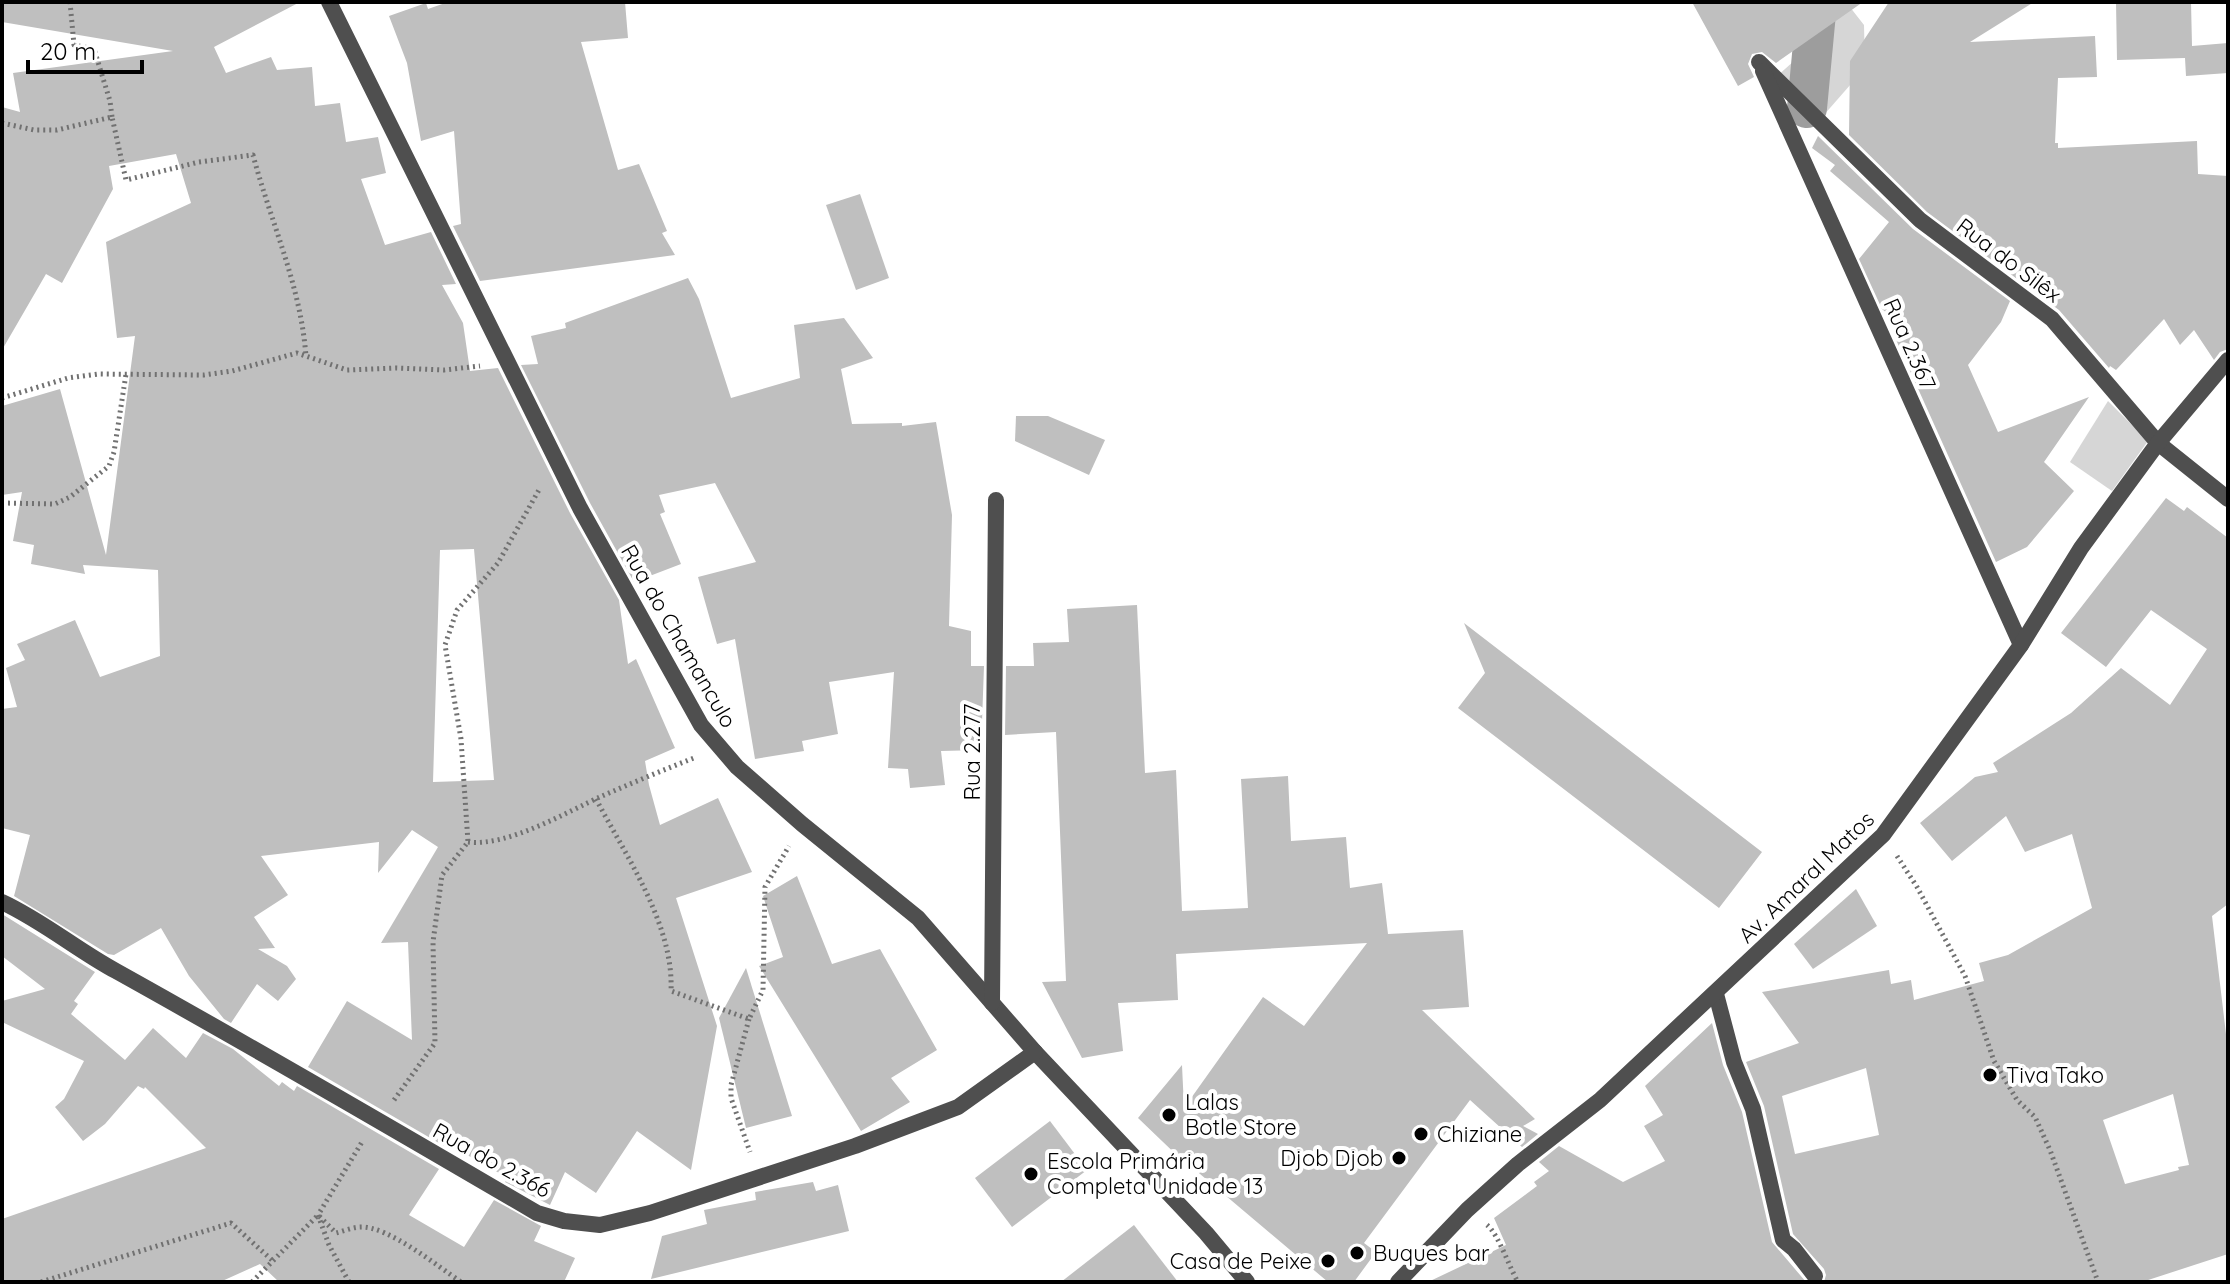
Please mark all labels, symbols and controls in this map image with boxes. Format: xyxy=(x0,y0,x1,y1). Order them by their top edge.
scale bar xyxy=(28,24,142,74)
text: 20 m xyxy=(40,36,96,66)
street label: Rua do Silêx xyxy=(1951,212,2067,308)
street label: Rua 2.367 xyxy=(1877,294,1943,394)
street label: Rua do Chamanculo xyxy=(615,539,743,733)
street label: Rua 2.277 xyxy=(958,704,986,800)
street label: Av. Amaral Matos xyxy=(1732,805,1880,949)
place label: Tiva Tako xyxy=(2006,1061,2104,1089)
marker: Tiva Tako xyxy=(1981,1066,1999,1084)
place label: Lalas Botle Store xyxy=(1185,1088,1297,1141)
marker: Lalas Botle Store xyxy=(1160,1106,1178,1124)
street label: Rua do 2.366 xyxy=(428,1116,556,1204)
place label: Chiziane xyxy=(1437,1120,1522,1148)
marker: Chiziane xyxy=(1412,1125,1430,1143)
place label: Djob Djob xyxy=(1280,1144,1383,1172)
place label: Escola Primária Completa Unidade 13 xyxy=(1047,1147,1263,1200)
marker: Djob Djob xyxy=(1390,1149,1408,1167)
marker: Escola Primária Completa Unidade 13 xyxy=(1022,1165,1040,1183)
place label: Buques bar xyxy=(1373,1239,1490,1267)
marker: Buques bar xyxy=(1348,1244,1366,1262)
place label: Casa de Peixe xyxy=(1170,1247,1312,1275)
marker: Casa de Peixe xyxy=(1319,1252,1337,1270)

